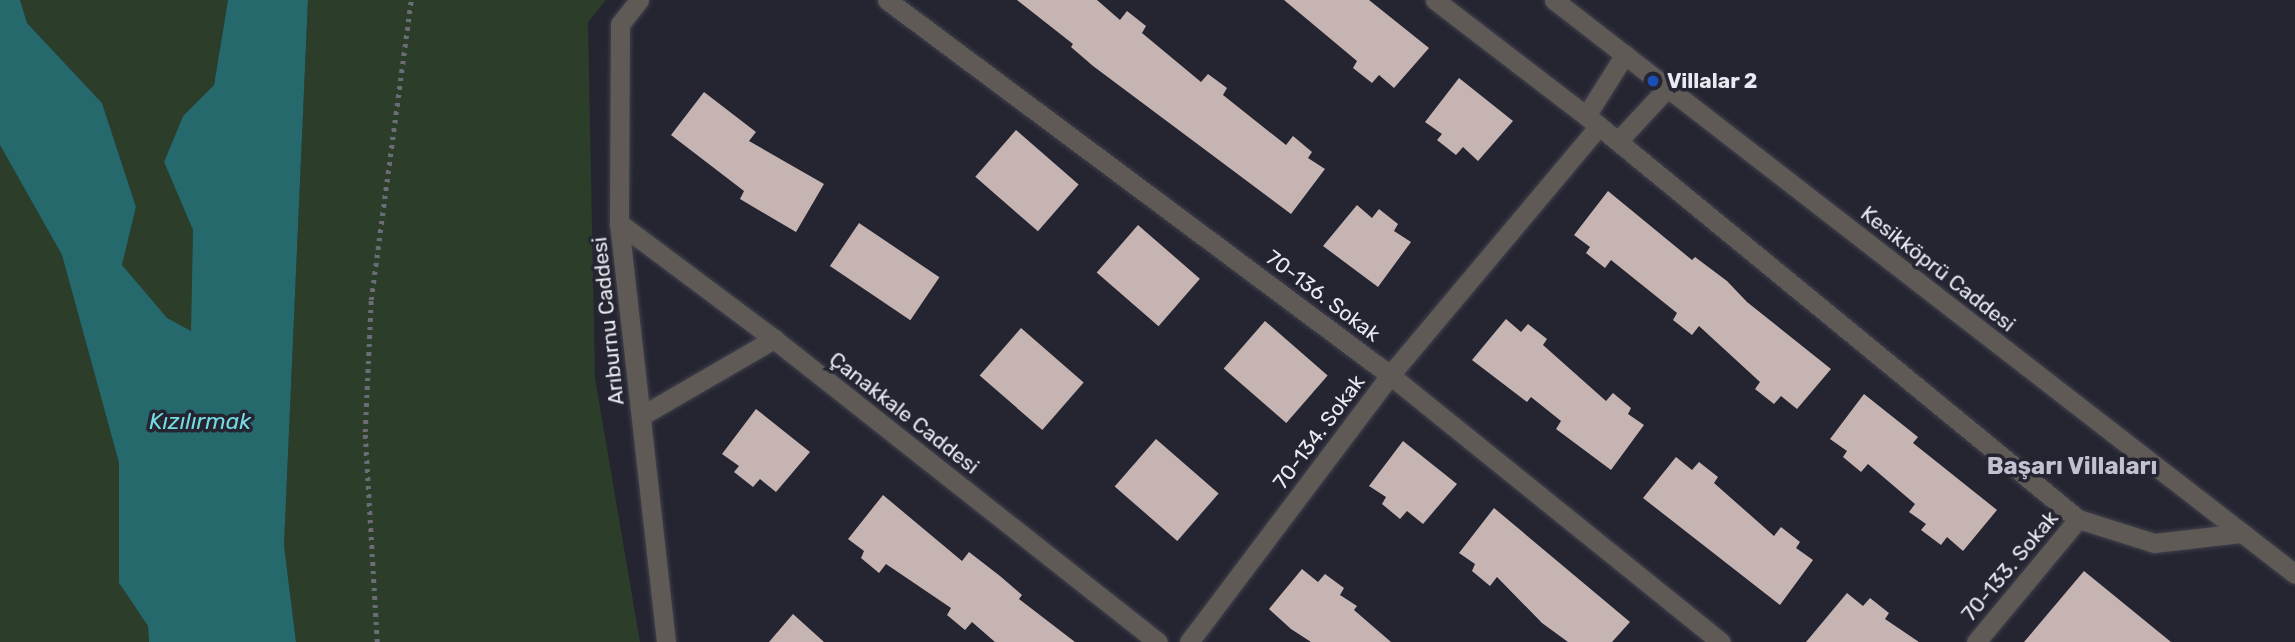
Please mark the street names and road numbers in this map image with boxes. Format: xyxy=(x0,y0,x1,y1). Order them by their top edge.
street label: Kesikköprü Caddesi xyxy=(1856,201,2020,337)
street label: Arıburnu Caddesi xyxy=(587,236,629,406)
street label: 70-136. Sokak xyxy=(1261,245,1385,347)
street label: Çanakkale Caddesi xyxy=(824,347,984,479)
street label: 70-134. Sokak xyxy=(1268,370,1370,494)
street label: 70-133. Sokak xyxy=(1957,506,2063,626)

